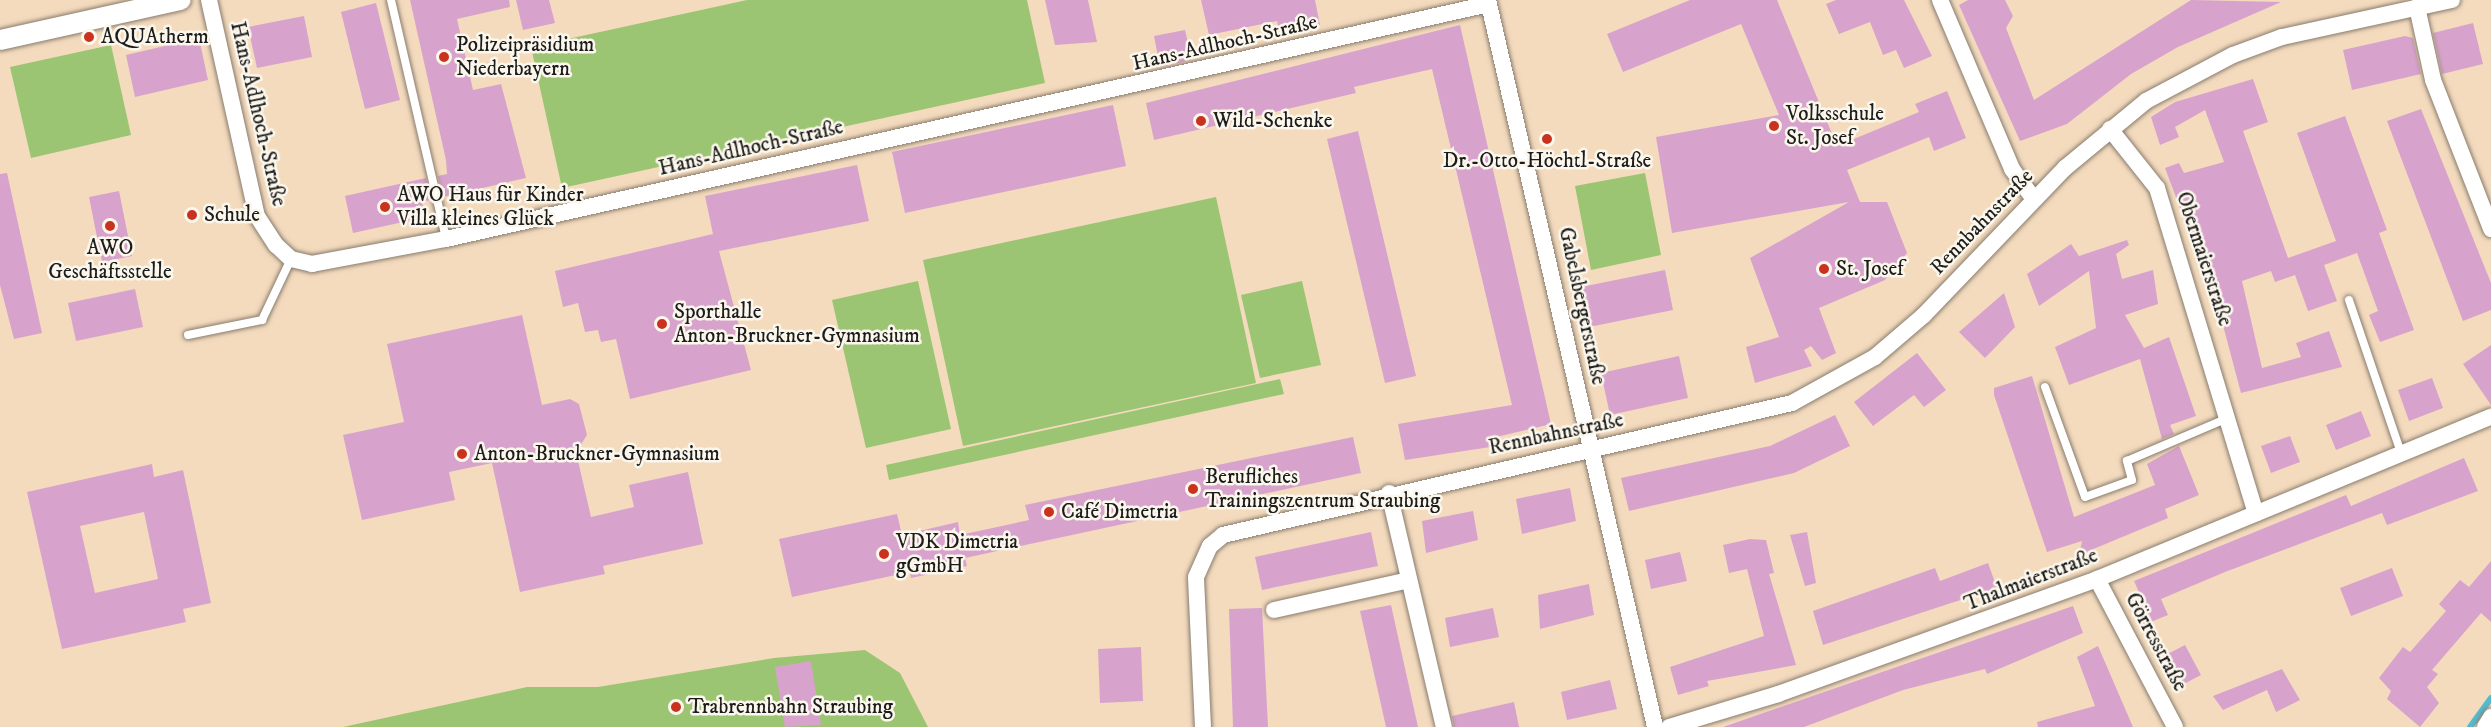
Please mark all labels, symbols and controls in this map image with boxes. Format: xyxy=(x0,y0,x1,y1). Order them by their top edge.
street label: Hans-Adlhoch-Straße xyxy=(1130,9,1320,77)
street label: Hans-Adlhoch-Straße xyxy=(224,19,292,209)
place label: AQUAtherm xyxy=(101,24,209,50)
marker: AQUAtherm xyxy=(82,30,96,44)
place label: Polizeipräsidium Niederbayern xyxy=(456,32,594,82)
marker: Polizeipräsidium Niederbayern xyxy=(437,50,451,64)
place label: Volksschule St. Josef xyxy=(1786,101,1884,151)
place label: Wild-Schenke xyxy=(1213,108,1333,134)
street label: Hans-Adlhoch-Straße xyxy=(656,114,846,182)
marker: Wild-Schenke xyxy=(1194,114,1208,128)
marker: Volksschule St. Josef xyxy=(1767,119,1781,133)
marker: Dr.-Otto-Höchtl-Straße xyxy=(1540,132,1554,146)
place label: Dr.-Otto-Höchtl-Straße xyxy=(1443,148,1651,174)
street label: Rennbahnstraße xyxy=(1925,164,2039,280)
place label: AWO Haus für Kinder Villa kleines Glück xyxy=(397,182,584,232)
street label: Obermaierstraße xyxy=(2170,189,2238,329)
marker: AWO Haus für Kinder Villa kleines Glück xyxy=(378,200,392,214)
place label: Schule xyxy=(204,202,260,228)
marker: Schule xyxy=(185,208,199,222)
marker: AWO Geschäftsstelle xyxy=(103,219,117,233)
street label: Gabelsbergerstraße xyxy=(1553,225,1611,387)
place label: AWO Geschäftsstelle xyxy=(48,235,172,285)
place label: St. Josef xyxy=(1836,256,1904,282)
marker: St. Josef xyxy=(1817,262,1831,276)
place label: Sporthalle Anton-Bruckner-Gymnasium xyxy=(674,299,920,349)
marker: Sporthalle Anton-Bruckner-Gymnasium xyxy=(655,317,669,331)
street label: Rennbahnstraße xyxy=(1486,407,1626,461)
place label: Anton-Bruckner-Gymnasium xyxy=(474,441,720,467)
marker: Anton-Bruckner-Gymnasium xyxy=(455,447,469,461)
place label: Berufliches Trainingszentrum Straubing xyxy=(1205,464,1440,514)
marker: Berufliches Trainingszentrum Straubing xyxy=(1186,482,1200,496)
place label: Café Dimetria xyxy=(1061,499,1178,525)
marker: Café Dimetria xyxy=(1042,505,1056,519)
place label: VDK Dimetria gGmbH xyxy=(896,529,1018,579)
street label: Thalmaierstraße xyxy=(1961,543,2101,617)
marker: VDK Dimetria gGmbH xyxy=(877,547,891,561)
street label: Görresstraße xyxy=(2120,588,2192,696)
place label: Trabrennbahn Straubing xyxy=(688,694,893,720)
marker: Trabrennbahn Straubing xyxy=(669,700,683,714)

